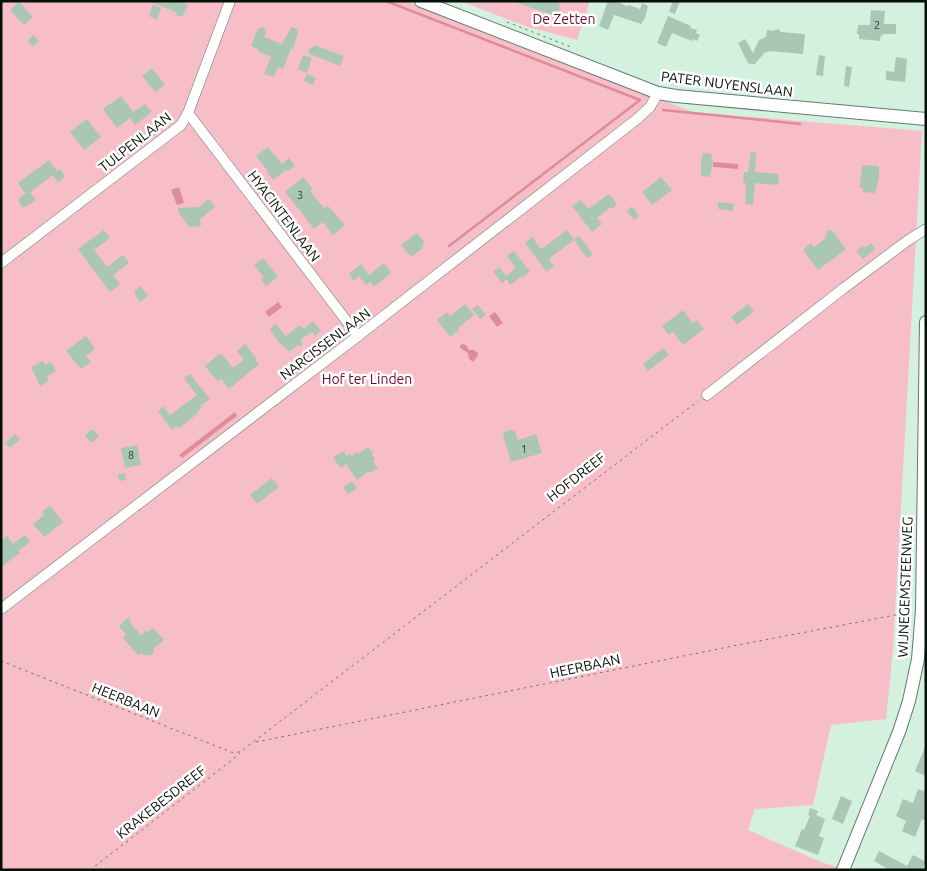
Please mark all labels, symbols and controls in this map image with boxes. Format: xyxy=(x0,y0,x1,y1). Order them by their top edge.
park label: De Zetten xyxy=(532,11,596,27)
house number: 2 xyxy=(874,19,880,31)
street label: PATER NUYENSLAAN xyxy=(660,68,794,100)
street label: TULPENLAAN xyxy=(96,109,174,175)
street label: HYACINTENLAAN xyxy=(245,167,323,265)
house number: 3 xyxy=(297,189,303,201)
street label: NARCISSENLAAN xyxy=(277,305,373,383)
park label: Hof ter Linden xyxy=(322,371,412,387)
house number: 1 xyxy=(521,443,527,455)
house number: 8 xyxy=(128,449,134,461)
street label: HOFDREEF xyxy=(544,449,608,505)
street label: WIJNEGEMSTEENWEG xyxy=(895,516,915,658)
street label: HEERBAAN xyxy=(548,651,622,681)
street label: HEERBAAN xyxy=(90,679,162,721)
street label: KRAKEBESDREEF xyxy=(113,762,209,842)

